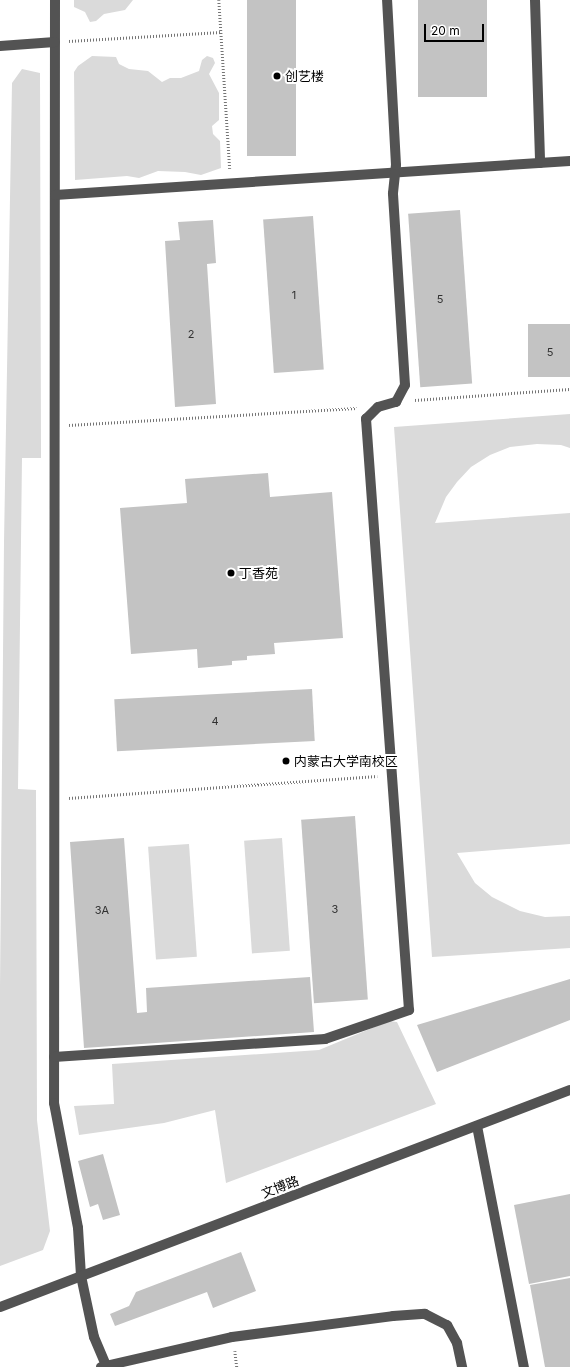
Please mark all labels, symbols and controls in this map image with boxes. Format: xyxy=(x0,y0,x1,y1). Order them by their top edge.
scale bar xyxy=(426,16,486,42)
text: 20 m xyxy=(431,23,460,38)
place label: 创艺楼 xyxy=(285,68,324,84)
marker: 创艺楼 xyxy=(272,71,282,81)
house number: 1 xyxy=(292,288,296,302)
house number: 5 xyxy=(437,292,443,306)
house number: 2 xyxy=(188,327,194,341)
house number: 5 xyxy=(547,345,553,359)
place label: 丁香苑 xyxy=(239,565,278,581)
marker: 丁香苑 xyxy=(226,568,236,578)
house number: 4 xyxy=(211,714,219,728)
place label: 内蒙古大学南校区 xyxy=(294,753,398,769)
marker: 内蒙古大学南校区 xyxy=(281,756,291,766)
house number: 3 xyxy=(332,902,338,916)
house number: 3A xyxy=(95,903,109,917)
street label: 文博路 xyxy=(259,1173,301,1201)

